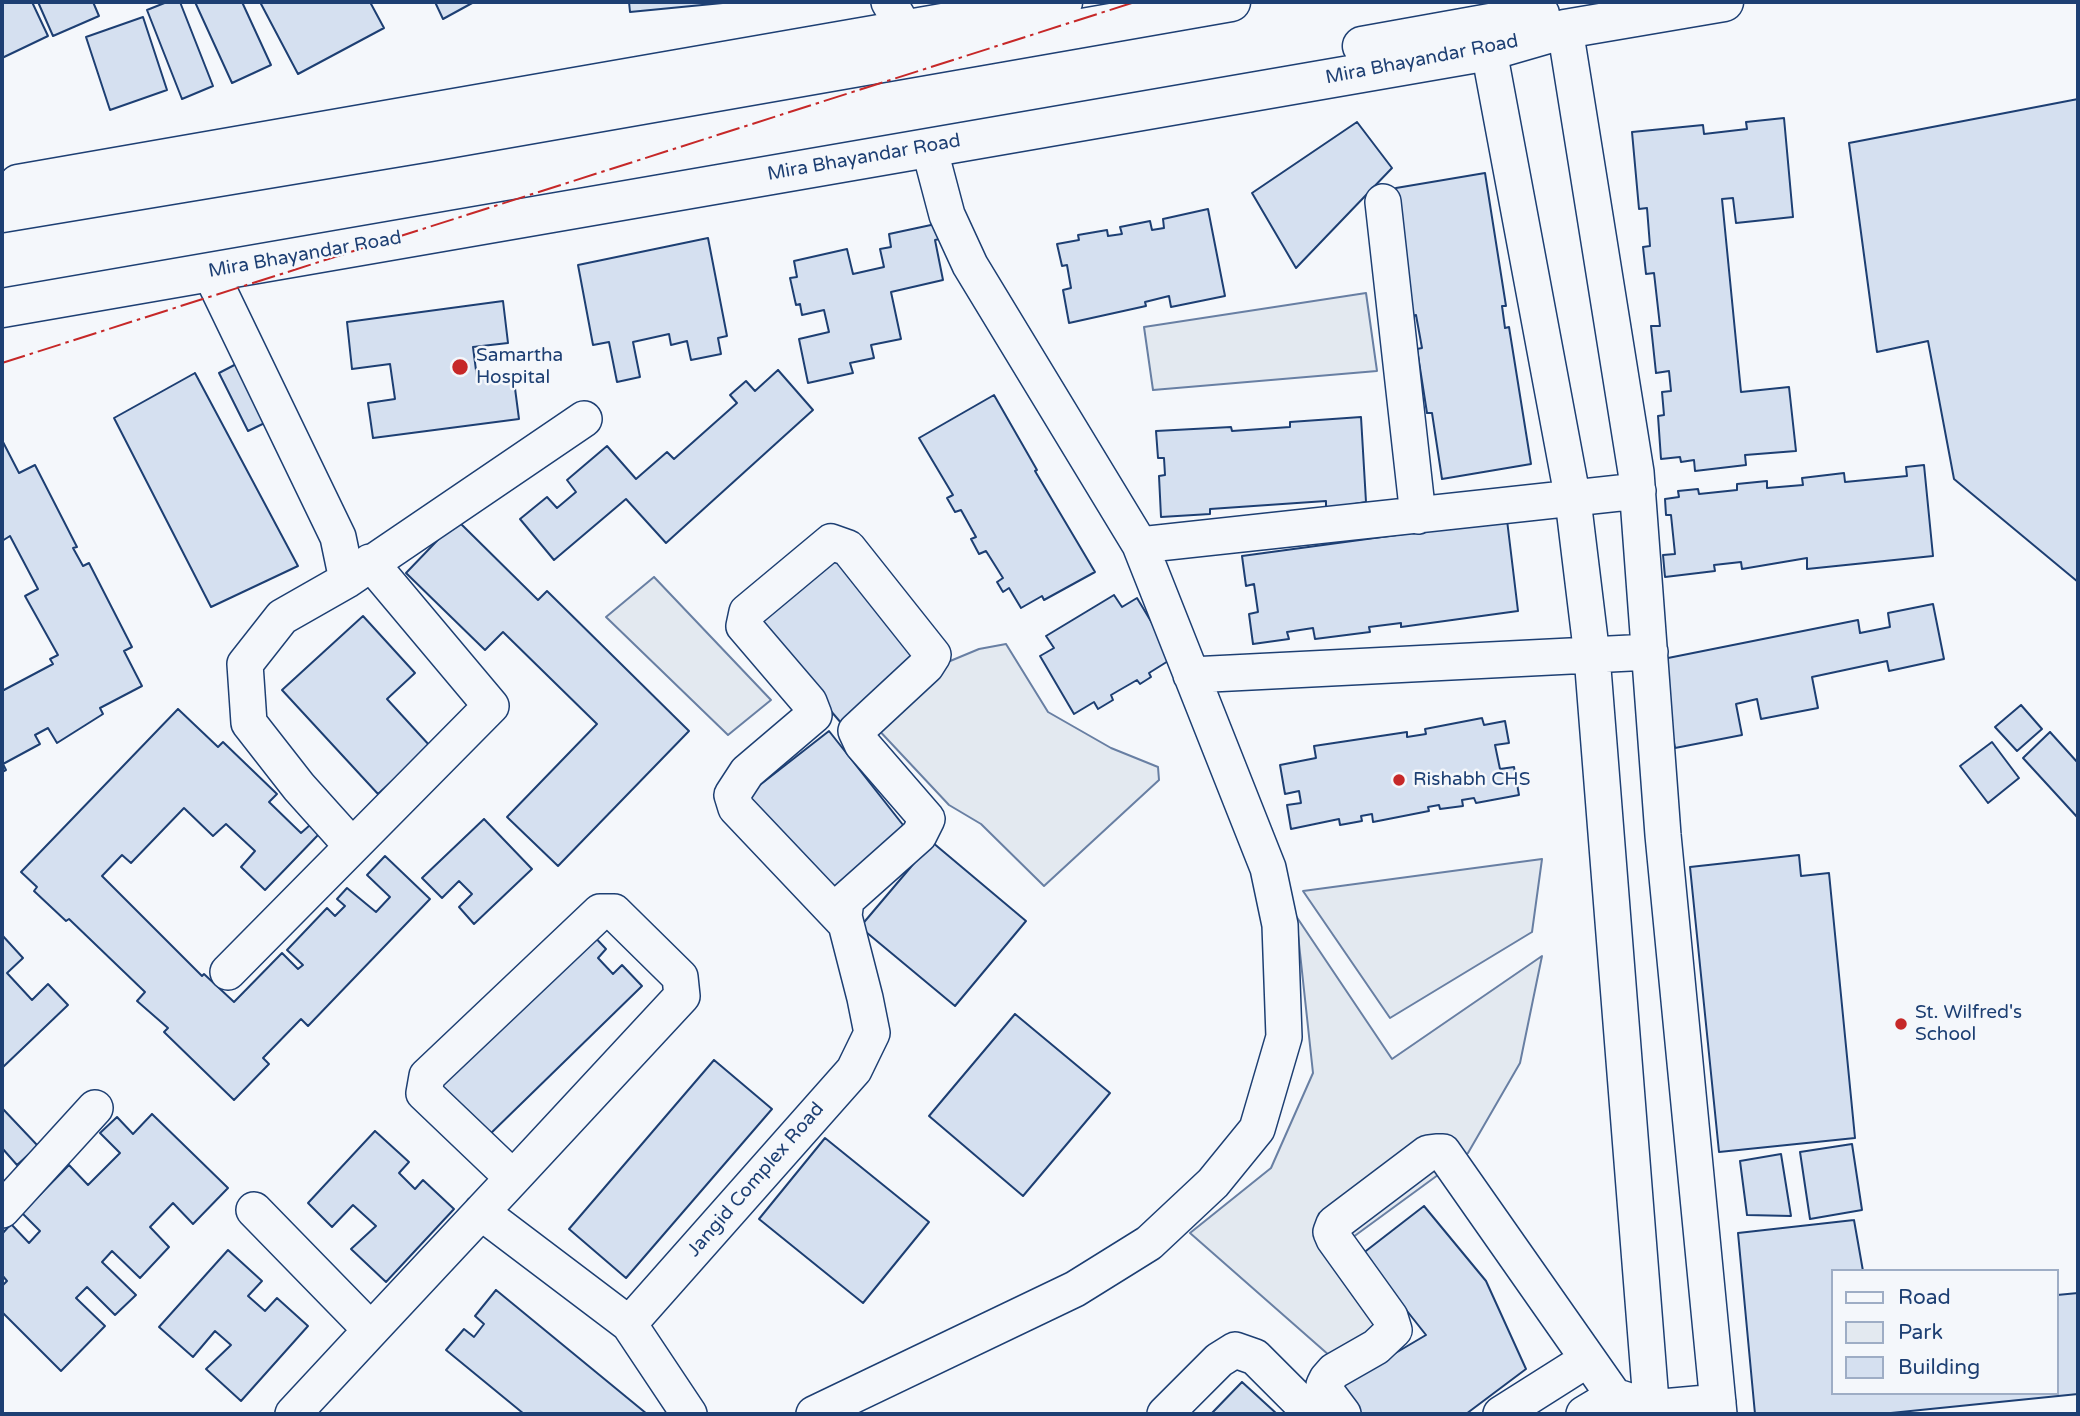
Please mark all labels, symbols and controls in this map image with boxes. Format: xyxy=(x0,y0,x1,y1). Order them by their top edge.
street label: Mira Bhayandar Road xyxy=(1324,30,1520,90)
street label: Mira Bhayandar Road xyxy=(766,130,962,186)
street label: Mira Bhayandar Road xyxy=(207,227,403,283)
place label: Samartha Hospital xyxy=(476,345,563,389)
marker: Samartha Hospital xyxy=(450,357,470,377)
place label: Rishabh CHS xyxy=(1413,769,1530,791)
marker: Rishabh CHS xyxy=(1391,772,1407,788)
place label: St. Wilfred's School xyxy=(1915,1002,2022,1046)
marker: St. Wilfred's School xyxy=(1893,1016,1909,1032)
street label: Jangid Complex Road xyxy=(683,1098,829,1262)
legend xyxy=(1832,1269,2059,1395)
text: Road xyxy=(1898,1285,1951,1310)
text: Park xyxy=(1898,1320,1943,1345)
text: Building xyxy=(1898,1355,1980,1380)

